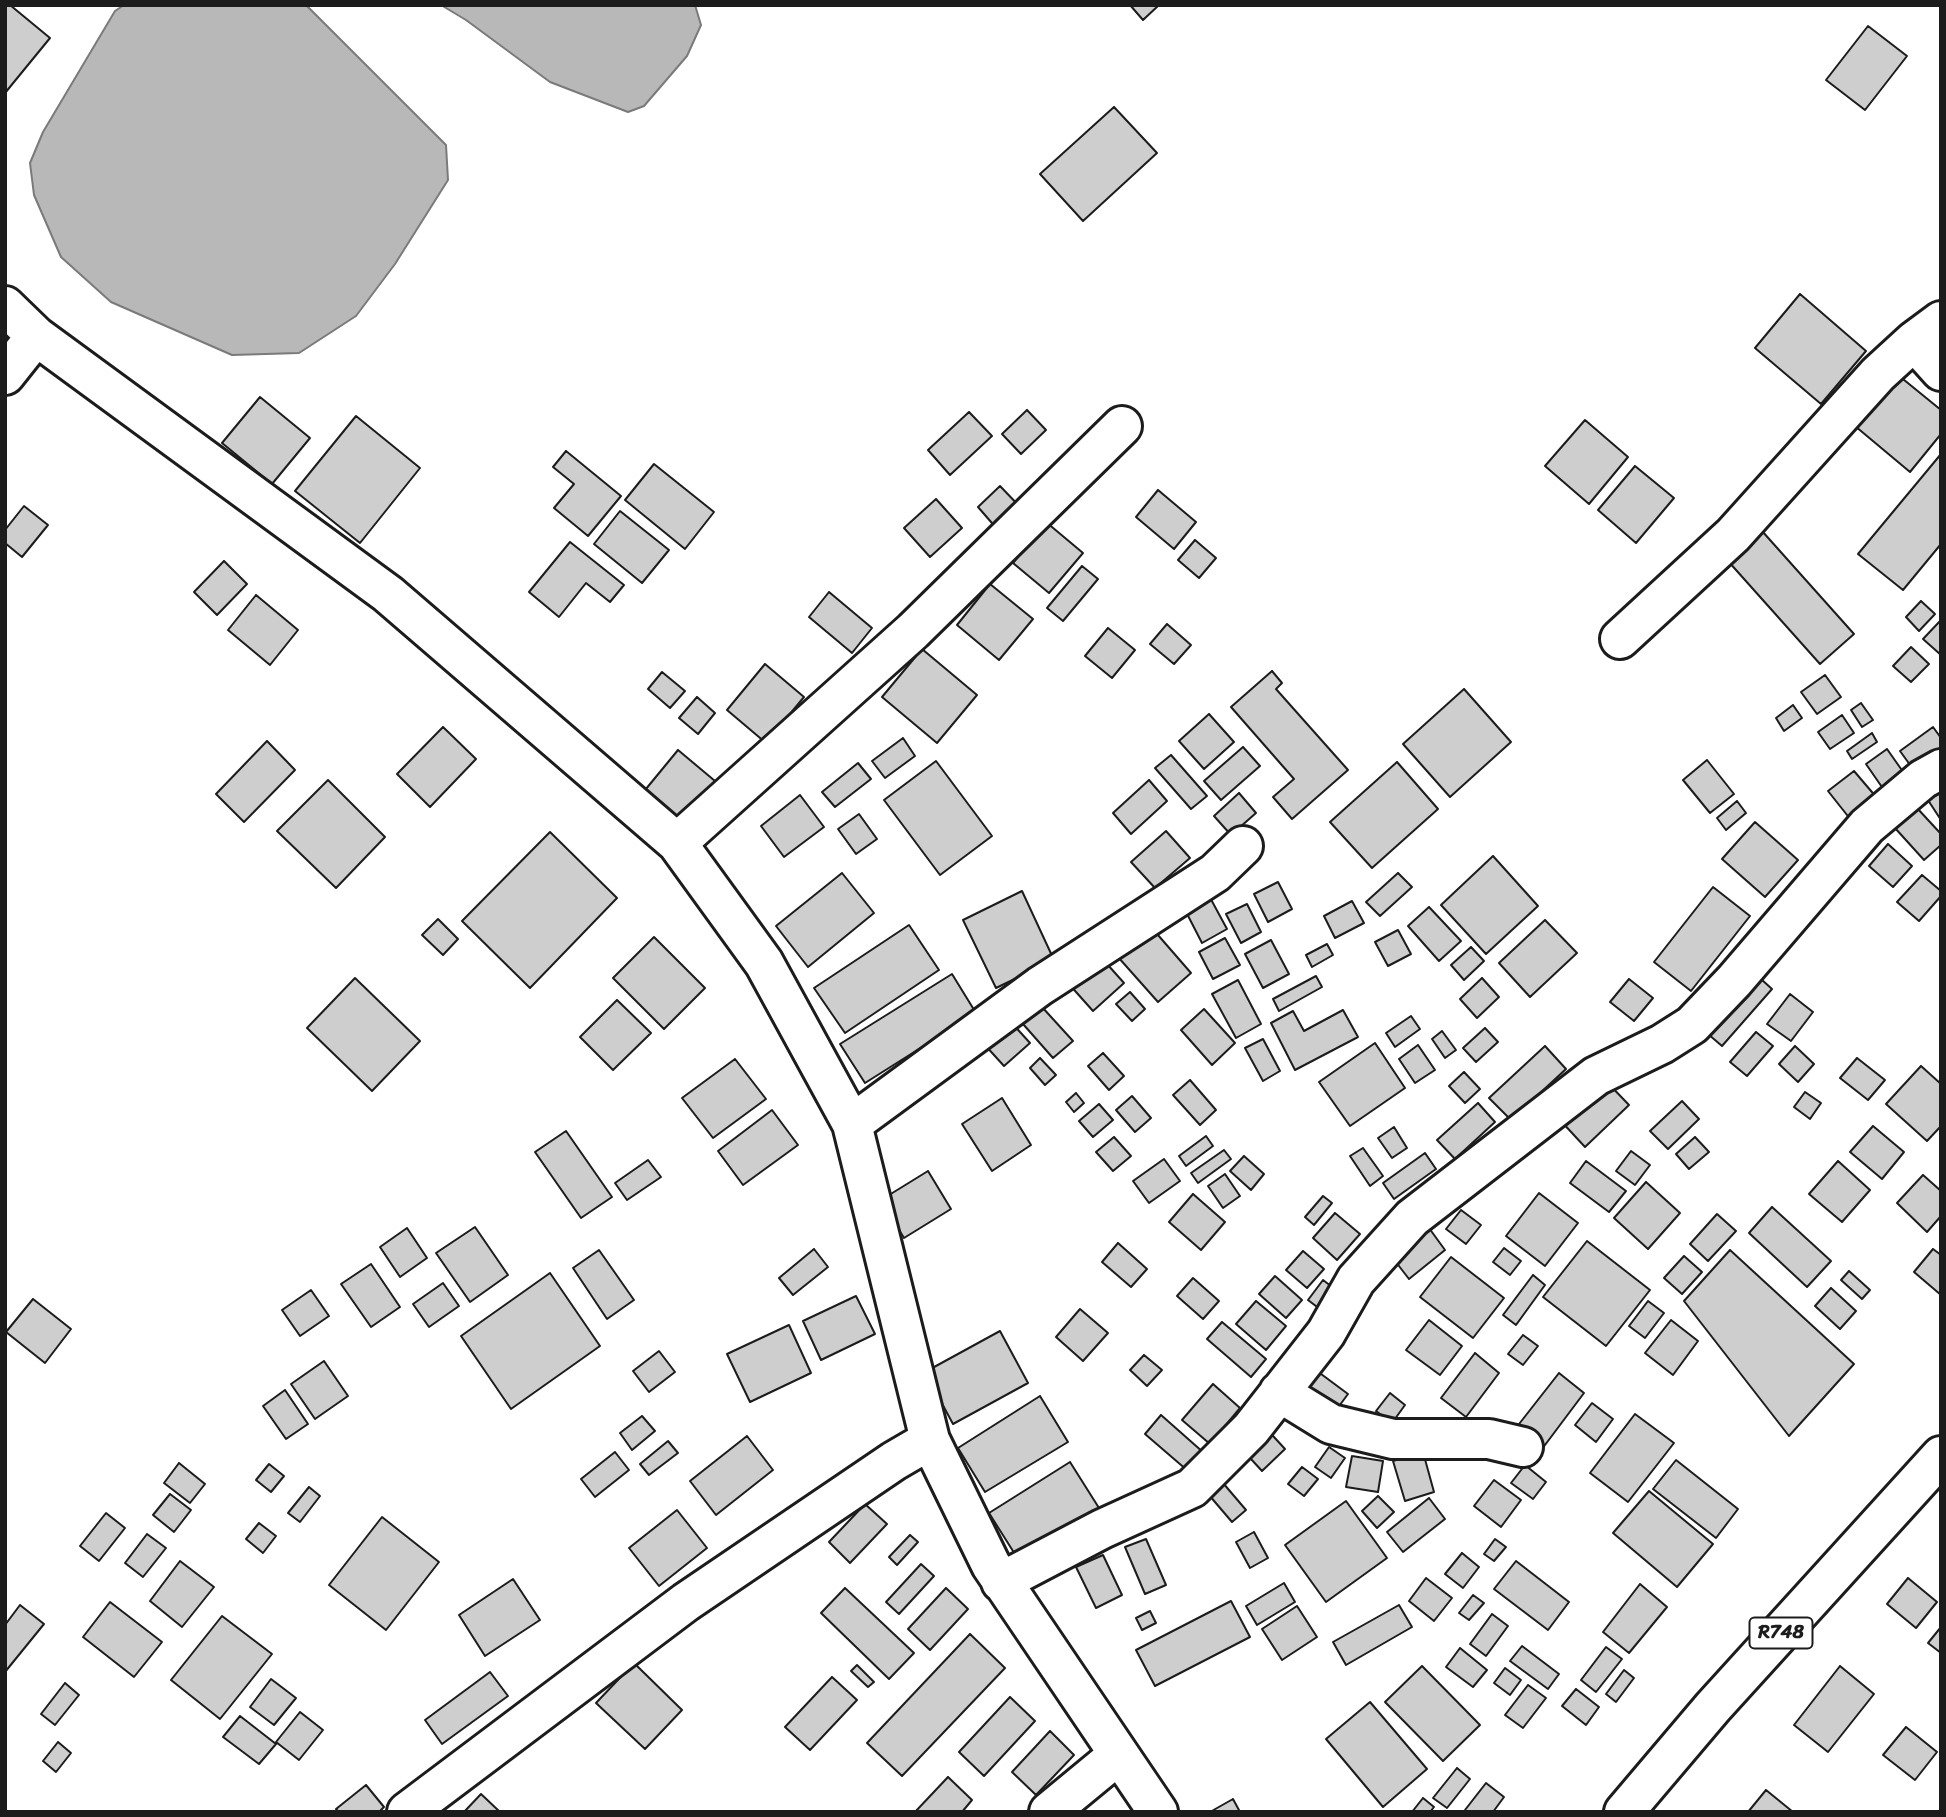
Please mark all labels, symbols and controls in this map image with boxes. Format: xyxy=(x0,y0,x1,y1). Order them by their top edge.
road number: R748 xyxy=(1750,1618,1812,1648)

